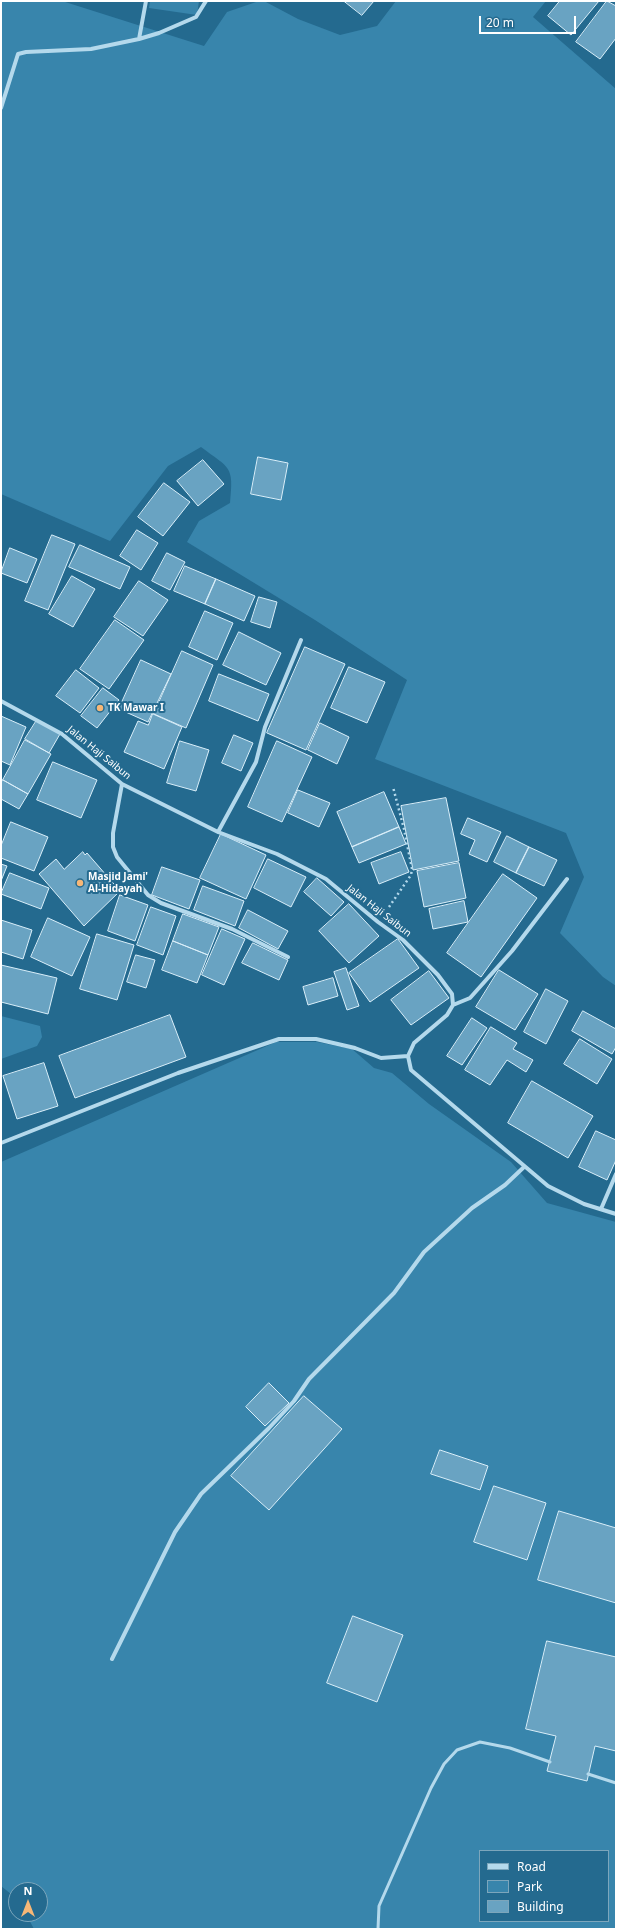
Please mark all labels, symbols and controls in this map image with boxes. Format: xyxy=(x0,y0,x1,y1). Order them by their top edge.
scale bar xyxy=(481,8,578,34)
text: 20 m xyxy=(486,14,514,31)
place label: TK Mawar I xyxy=(108,702,164,714)
marker: TK Mawar I xyxy=(95,703,105,713)
street label: Jalan Haji Saibun xyxy=(65,724,133,782)
place label: Masjid Jami' Al-Hidayah xyxy=(88,871,148,894)
marker: Masjid Jami' Al-Hidayah xyxy=(75,878,85,888)
street label: Jalan Haji Saibun xyxy=(344,882,414,940)
legend xyxy=(479,1850,609,1922)
text: Road xyxy=(517,1858,546,1875)
text: Park xyxy=(517,1878,542,1895)
north arrow xyxy=(8,1882,48,1922)
text: N xyxy=(24,1883,32,1898)
text: Building xyxy=(517,1898,564,1915)

